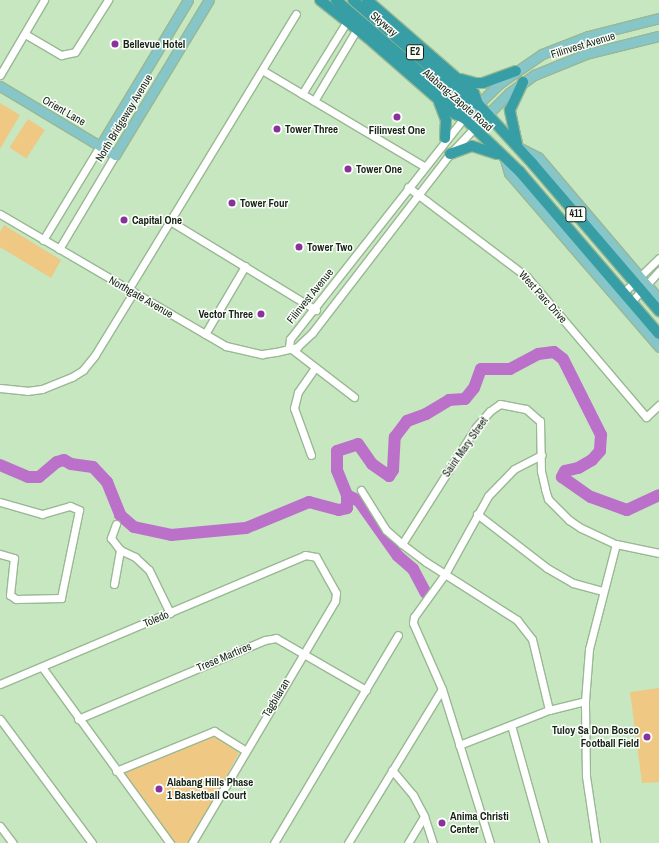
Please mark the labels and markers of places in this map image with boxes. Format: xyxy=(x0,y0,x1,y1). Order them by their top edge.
place label: Bellevue Hotel xyxy=(123,37,185,51)
marker: Bellevue Hotel xyxy=(110,39,120,49)
marker: Filinvest One xyxy=(392,112,402,122)
place label: Tower Three xyxy=(285,122,338,136)
place label: Filinvest One xyxy=(369,123,425,137)
marker: Tower Three xyxy=(272,124,282,134)
place label: Tower One xyxy=(356,162,402,176)
marker: Tower One xyxy=(343,164,353,174)
place label: Tower Four xyxy=(240,196,288,210)
marker: Tower Four xyxy=(227,198,237,208)
place label: Capital One xyxy=(132,213,182,227)
marker: Capital One xyxy=(119,215,129,225)
place label: Tower Two xyxy=(307,240,353,254)
marker: Tower Two xyxy=(294,242,304,252)
place label: Vector Three xyxy=(199,307,253,321)
marker: Vector Three xyxy=(256,309,266,319)
place label: Tuloy Sa Don Bosco Football Field xyxy=(552,724,639,750)
marker: Tuloy Sa Don Bosco Football Field xyxy=(642,732,652,742)
place label: Alabang Hills Phase 1 Basketball Court xyxy=(167,776,253,802)
marker: Alabang Hills Phase 1 Basketball Court xyxy=(154,784,164,794)
place label: Anima Christi Center xyxy=(450,810,509,836)
marker: Anima Christi Center xyxy=(437,818,447,828)

